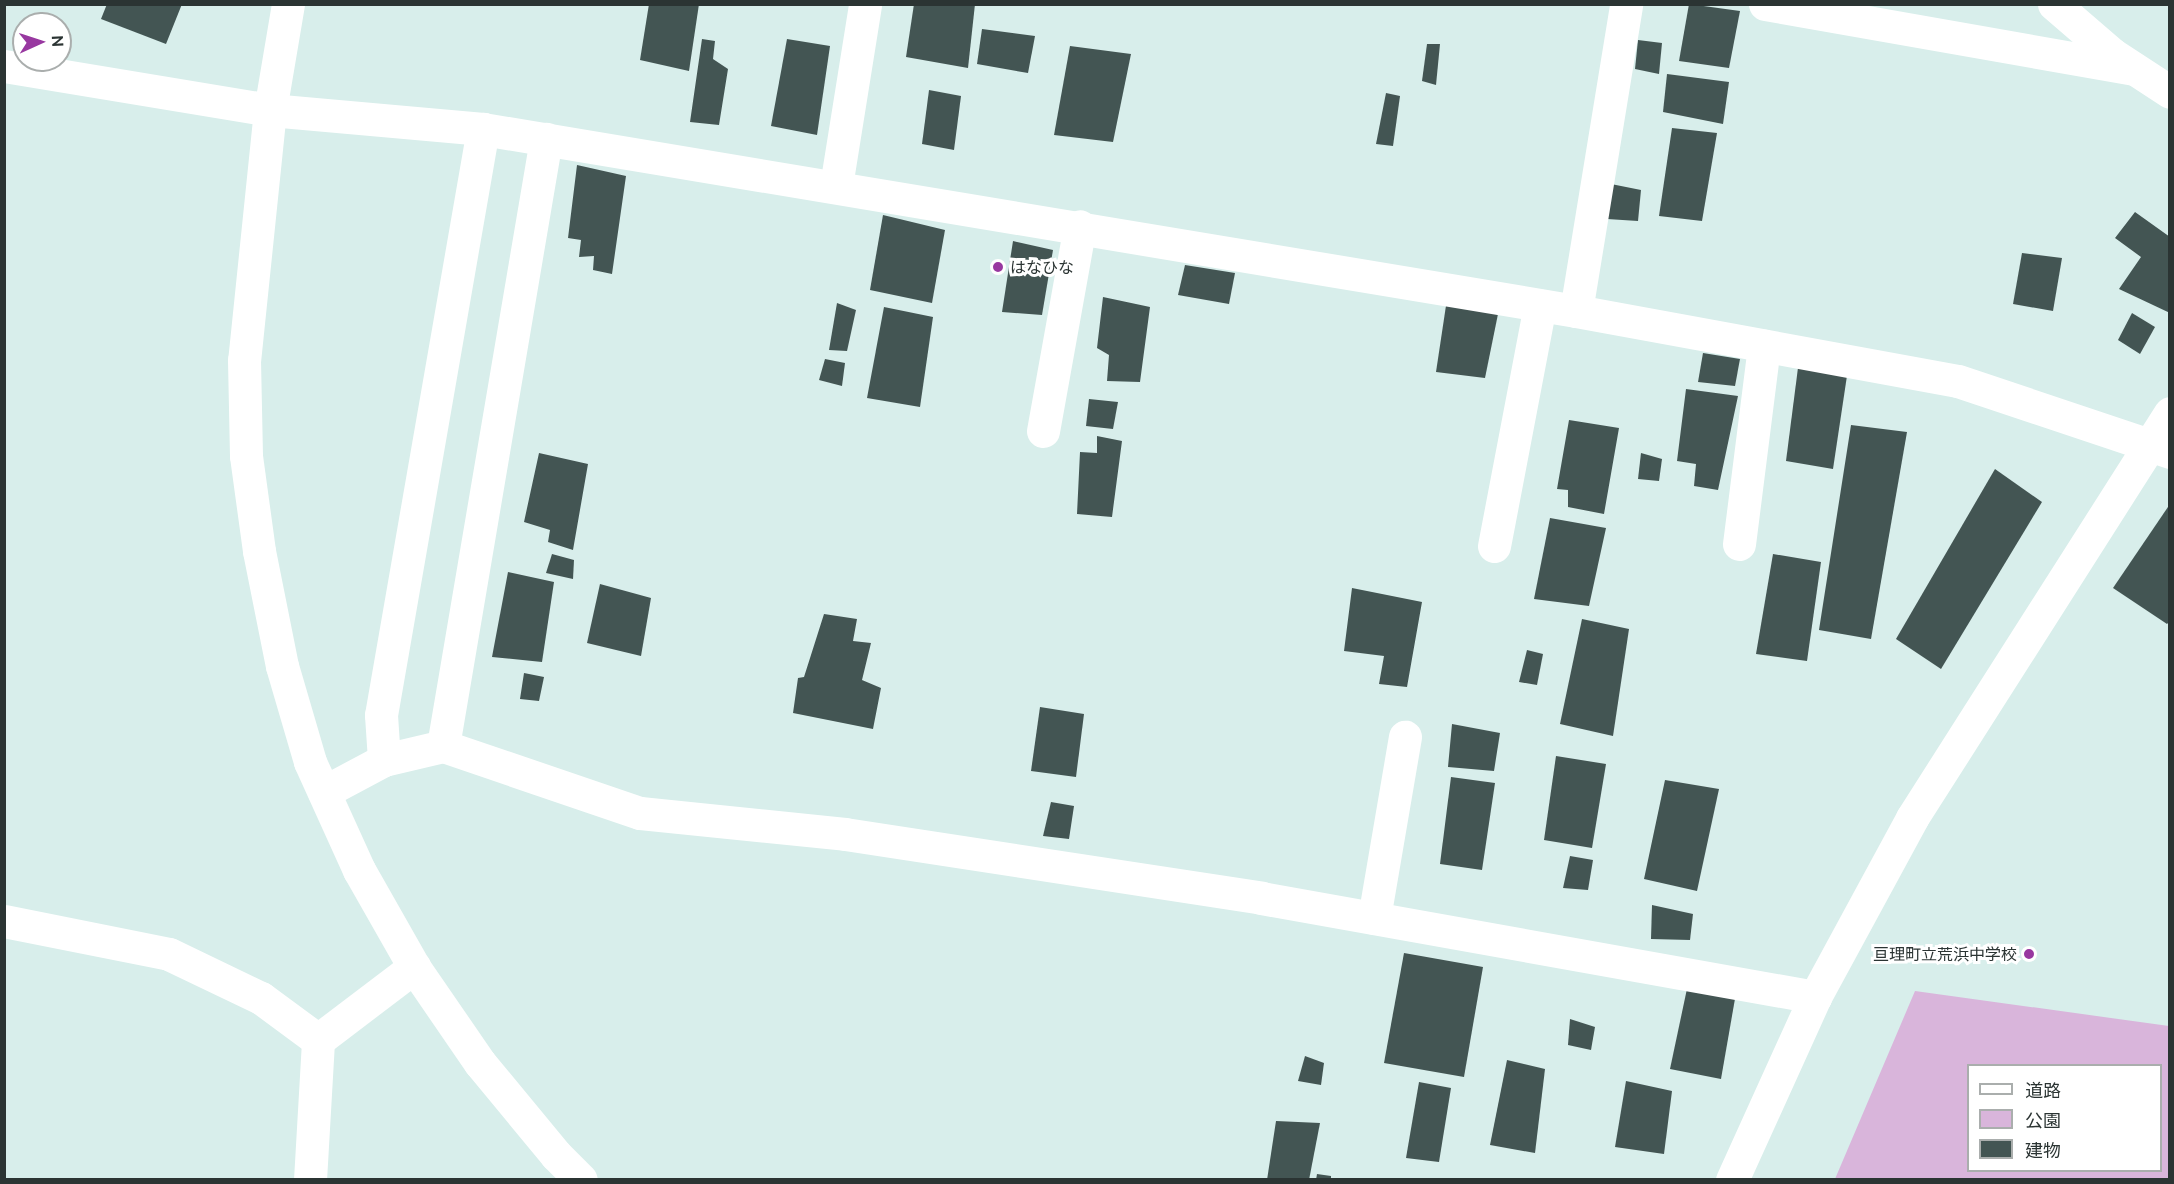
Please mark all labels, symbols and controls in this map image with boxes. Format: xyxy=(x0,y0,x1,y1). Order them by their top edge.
north arrow xyxy=(12,12,72,72)
text: N xyxy=(49,35,67,48)
place label: はなひな xyxy=(1010,257,1074,277)
marker: はなひな xyxy=(991,260,1005,274)
place label: 亘理町立荒浜中学校 xyxy=(1873,944,2017,964)
marker: 亘理町立荒浜中学校 xyxy=(2022,947,2036,961)
legend xyxy=(1967,1064,2162,1172)
text: 道路 xyxy=(2025,1080,2061,1100)
text: 公園 xyxy=(2025,1110,2061,1130)
text: 建物 xyxy=(2025,1140,2061,1160)

